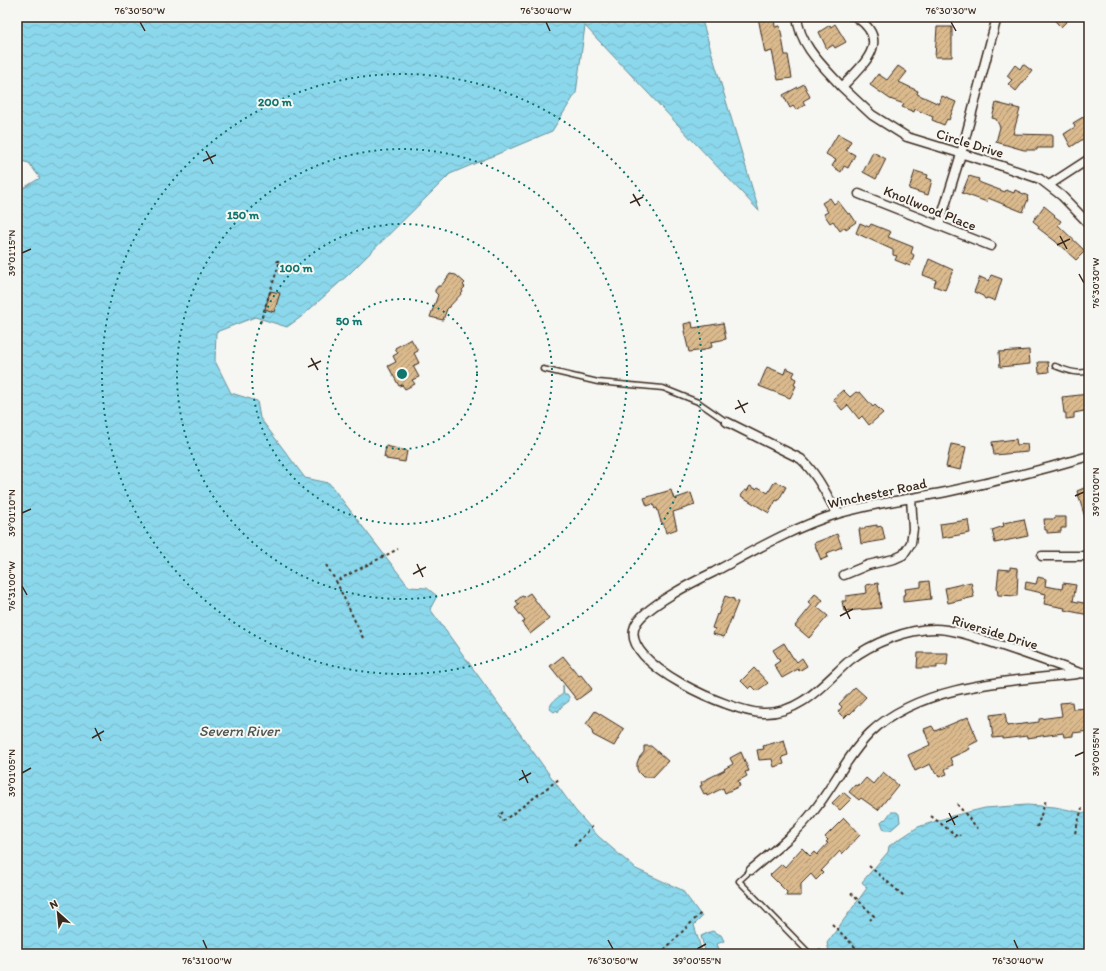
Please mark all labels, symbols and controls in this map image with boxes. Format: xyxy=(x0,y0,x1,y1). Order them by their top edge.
text: 76°30'50"W xyxy=(115,4,166,17)
text: 76°30'40"W xyxy=(520,4,572,17)
text: 76°30'30"W xyxy=(926,4,977,17)
text: 200 m xyxy=(258,95,293,109)
street label: Circle Drive xyxy=(934,125,1006,162)
street label: Knollwood Place xyxy=(881,182,979,235)
text: 150 m xyxy=(227,208,260,222)
text: 39°01'15"N xyxy=(5,229,18,276)
text: 76°30'30"W xyxy=(1089,257,1102,308)
text: 100 m xyxy=(279,261,313,275)
text: 50 m xyxy=(336,314,363,328)
centre of rings xyxy=(395,367,409,381)
text: 39°01'00"N xyxy=(1089,467,1102,517)
street label: Winchester Road xyxy=(826,475,929,512)
text: 39°01'10"N xyxy=(5,489,18,537)
text: 76°31'00"W xyxy=(5,561,18,611)
street label: Riverside Drive xyxy=(950,611,1040,654)
water label: Severn River xyxy=(199,722,281,740)
text: 39°00'55"N xyxy=(1089,727,1102,776)
text: 39°01'05"N xyxy=(5,749,18,797)
north arrow xyxy=(38,893,78,933)
text: N xyxy=(47,897,60,912)
text: 76°31'00"W xyxy=(182,954,232,967)
text: 76°30'50"W xyxy=(588,954,639,967)
text: 39°00'55"N xyxy=(673,954,722,967)
text: 76°30'40"W xyxy=(992,954,1044,967)

